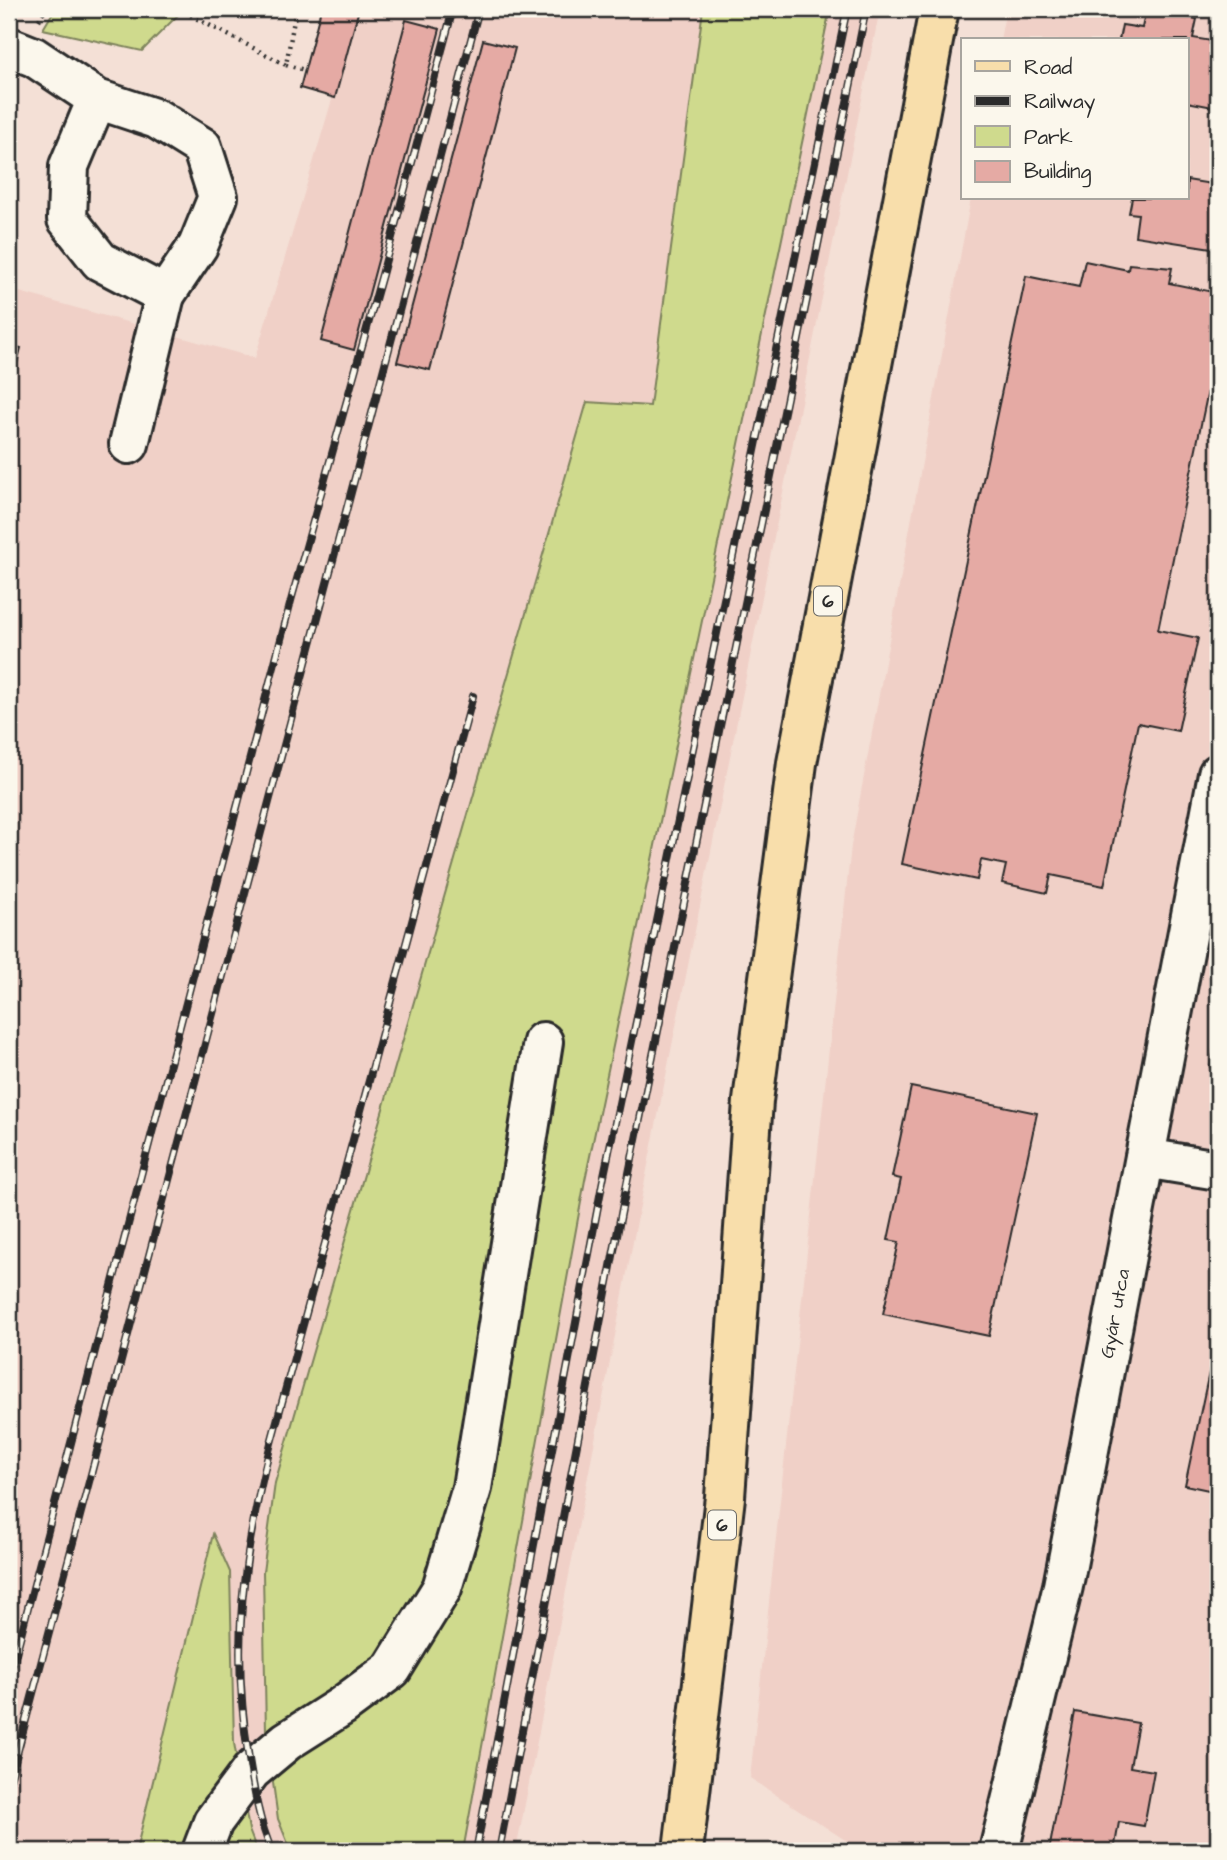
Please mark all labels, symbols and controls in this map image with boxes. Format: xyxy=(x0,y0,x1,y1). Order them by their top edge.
legend xyxy=(961,38,1188,200)
text: Road xyxy=(1024,53,1072,82)
text: Railway xyxy=(1024,87,1096,118)
text: Park xyxy=(1024,123,1073,152)
text: Building xyxy=(1024,157,1092,188)
road number: 6 xyxy=(814,586,842,616)
street label: Gyár utca xyxy=(1093,1266,1137,1360)
road number: 6 xyxy=(708,1510,736,1540)

